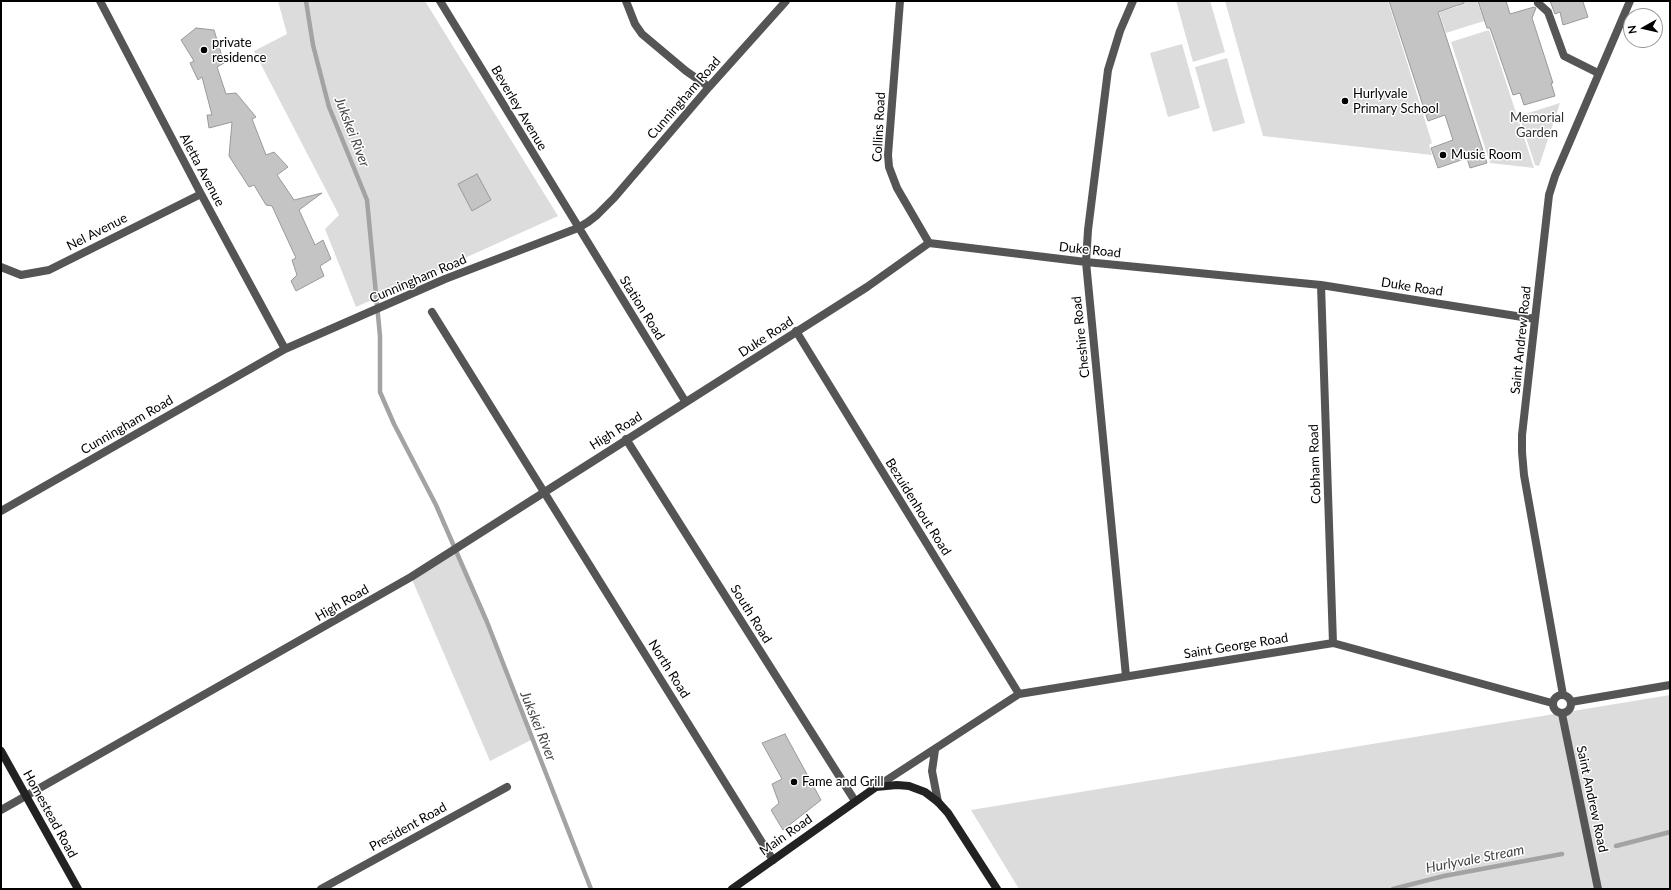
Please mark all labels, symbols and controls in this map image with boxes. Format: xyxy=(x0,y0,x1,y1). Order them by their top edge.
north arrow xyxy=(1623,8,1663,48)
text: N xyxy=(1625,25,1639,35)
place label: private residence xyxy=(212,35,266,66)
marker: private residence xyxy=(199,45,209,55)
street label: Cunningham Road xyxy=(644,54,724,142)
street label: Beverley Avenue xyxy=(488,63,550,153)
place label: Hurlyvale Primary School xyxy=(1353,86,1439,117)
street label: Collins Road xyxy=(869,92,889,162)
water label: Jukskei River xyxy=(331,95,373,169)
marker: Hurlyvale Primary School xyxy=(1340,96,1350,106)
park label: Memorial Garden xyxy=(1510,110,1564,141)
street label: Aletta Avenue xyxy=(176,131,228,209)
place label: Music Room xyxy=(1451,147,1522,163)
marker: Music Room xyxy=(1438,150,1448,160)
street label: Nel Avenue xyxy=(64,210,130,254)
street label: Duke Road xyxy=(1058,239,1122,261)
street label: Cunningham Road xyxy=(367,251,469,307)
street label: Station Road xyxy=(616,273,668,343)
street label: Duke Road xyxy=(1380,274,1444,300)
street label: Saint Andrew Road xyxy=(1508,285,1534,395)
street label: Cheshire Road xyxy=(1069,295,1093,379)
street label: Duke Road xyxy=(736,313,796,361)
street label: Cunningham Road xyxy=(78,392,176,458)
street label: High Road xyxy=(587,409,645,453)
street label: Cobham Road xyxy=(1306,424,1324,504)
street label: Bezuidenhout Road xyxy=(882,456,954,558)
street label: High Road xyxy=(312,581,372,625)
street label: South Road xyxy=(727,582,775,646)
street label: Saint George Road xyxy=(1183,630,1289,662)
street label: North Road xyxy=(645,637,693,701)
water label: Jukskei River xyxy=(516,689,560,763)
street label: Saint Andrew Road xyxy=(1573,744,1611,854)
street label: Homestead Road xyxy=(20,768,80,860)
place label: Fame and Grill xyxy=(802,774,883,790)
marker: Fame and Grill xyxy=(789,777,799,787)
street label: President Road xyxy=(367,799,449,855)
street label: Main Road xyxy=(757,811,815,859)
water label: Hurlyvale Stream xyxy=(1424,841,1526,877)

